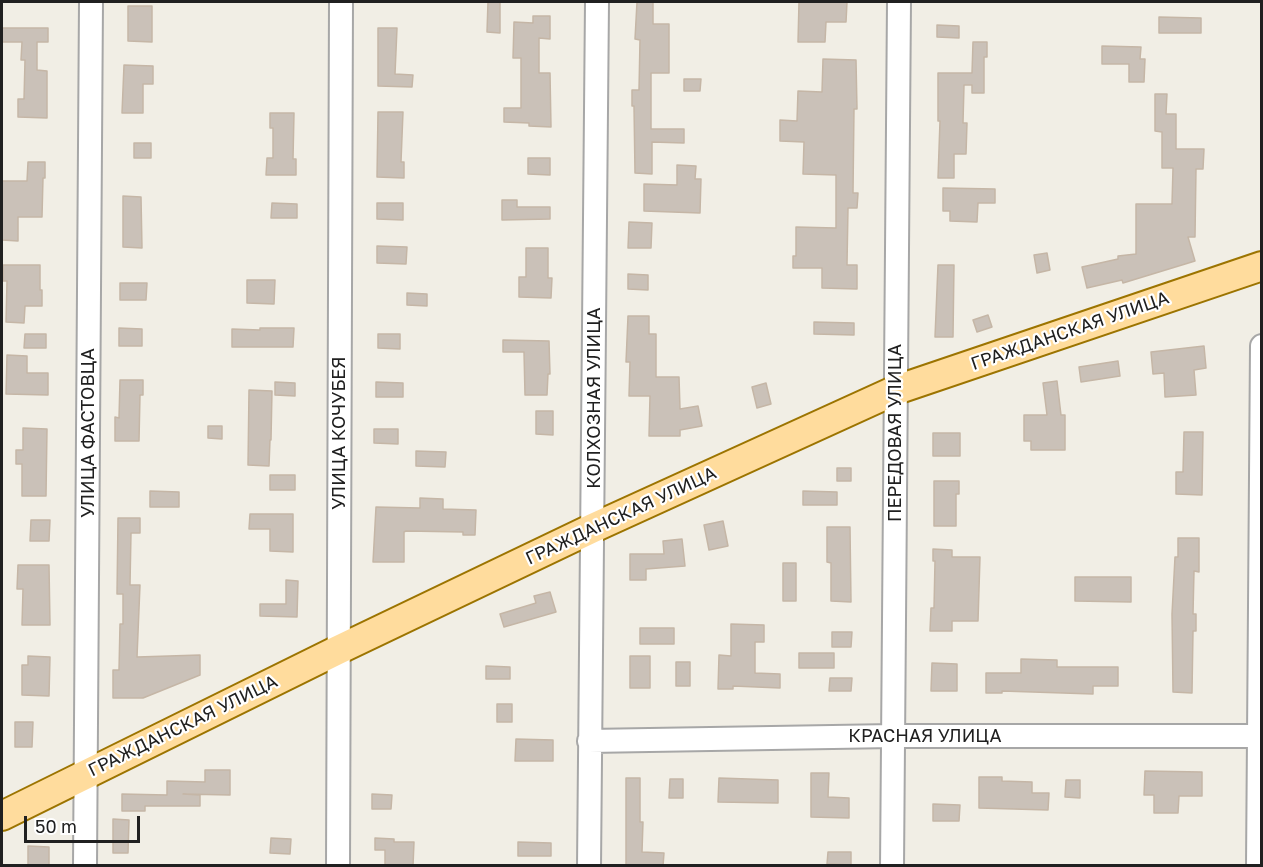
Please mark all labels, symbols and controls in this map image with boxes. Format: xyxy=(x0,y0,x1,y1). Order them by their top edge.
street label: ГРАЖДАНСКАЯ УЛИЦА xyxy=(968,287,1172,375)
street label: КОЛХОЗНАЯ УЛИЦА xyxy=(583,307,605,489)
street label: ПЕРЕДОВАЯ УЛИЦА xyxy=(884,344,906,522)
street label: УЛИЦА ФАСТОВЦА xyxy=(77,348,99,518)
street label: УЛИЦА КОЧУБЕЯ xyxy=(328,356,350,510)
street label: ГРАЖДАНСКАЯ УЛИЦА xyxy=(522,462,720,570)
street label: ГРАЖДАНСКАЯ УЛИЦА xyxy=(85,671,281,781)
street label: КРАСНАЯ УЛИЦА xyxy=(848,725,1002,747)
scale bar xyxy=(27,804,142,842)
text: 50 m xyxy=(35,815,77,837)

